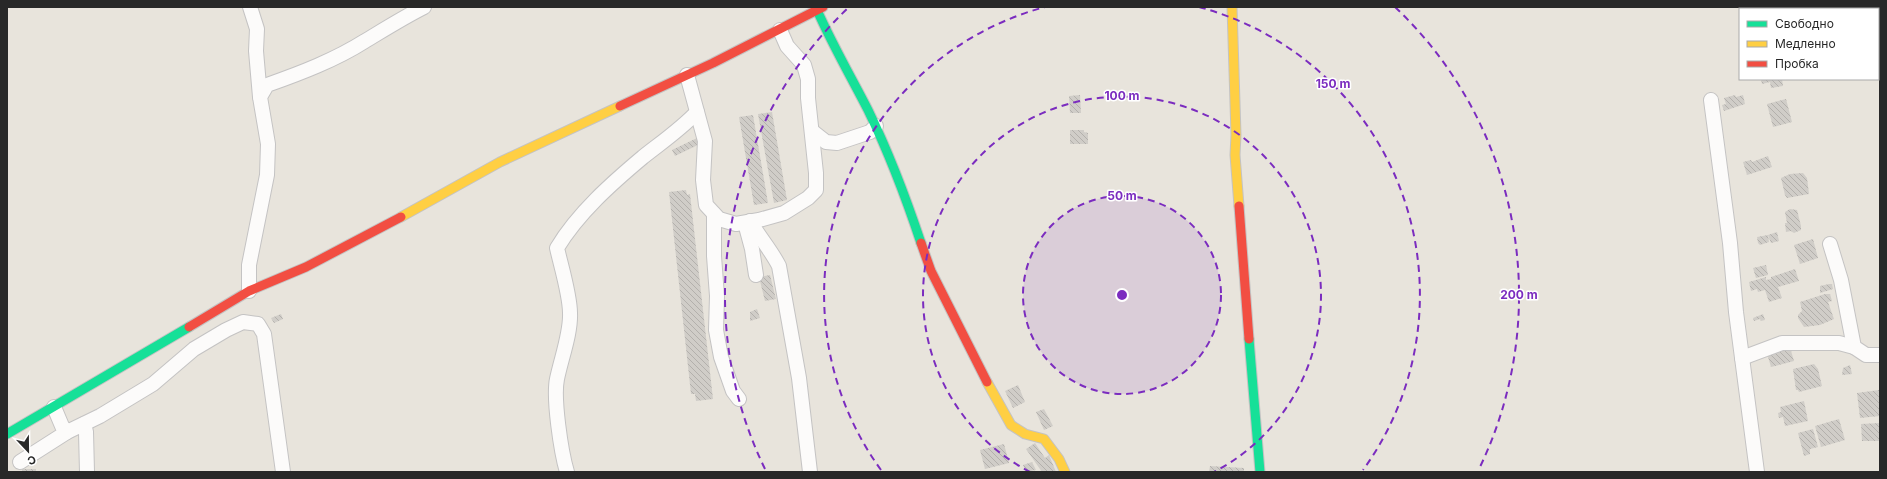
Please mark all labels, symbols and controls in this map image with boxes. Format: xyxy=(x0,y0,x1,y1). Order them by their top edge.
legend xyxy=(1739,8,1879,80)
text: Свободно xyxy=(1775,16,1834,31)
text: Медленно xyxy=(1775,36,1836,51)
text: Пробка xyxy=(1775,56,1819,71)
text: 150 m xyxy=(1316,76,1350,91)
text: 100 m xyxy=(1104,88,1140,103)
text: 50 m xyxy=(1107,188,1137,203)
text: 200 m xyxy=(1500,287,1538,302)
centre of rings xyxy=(1115,288,1129,302)
north arrow xyxy=(8,431,48,471)
text: С xyxy=(25,452,38,468)

